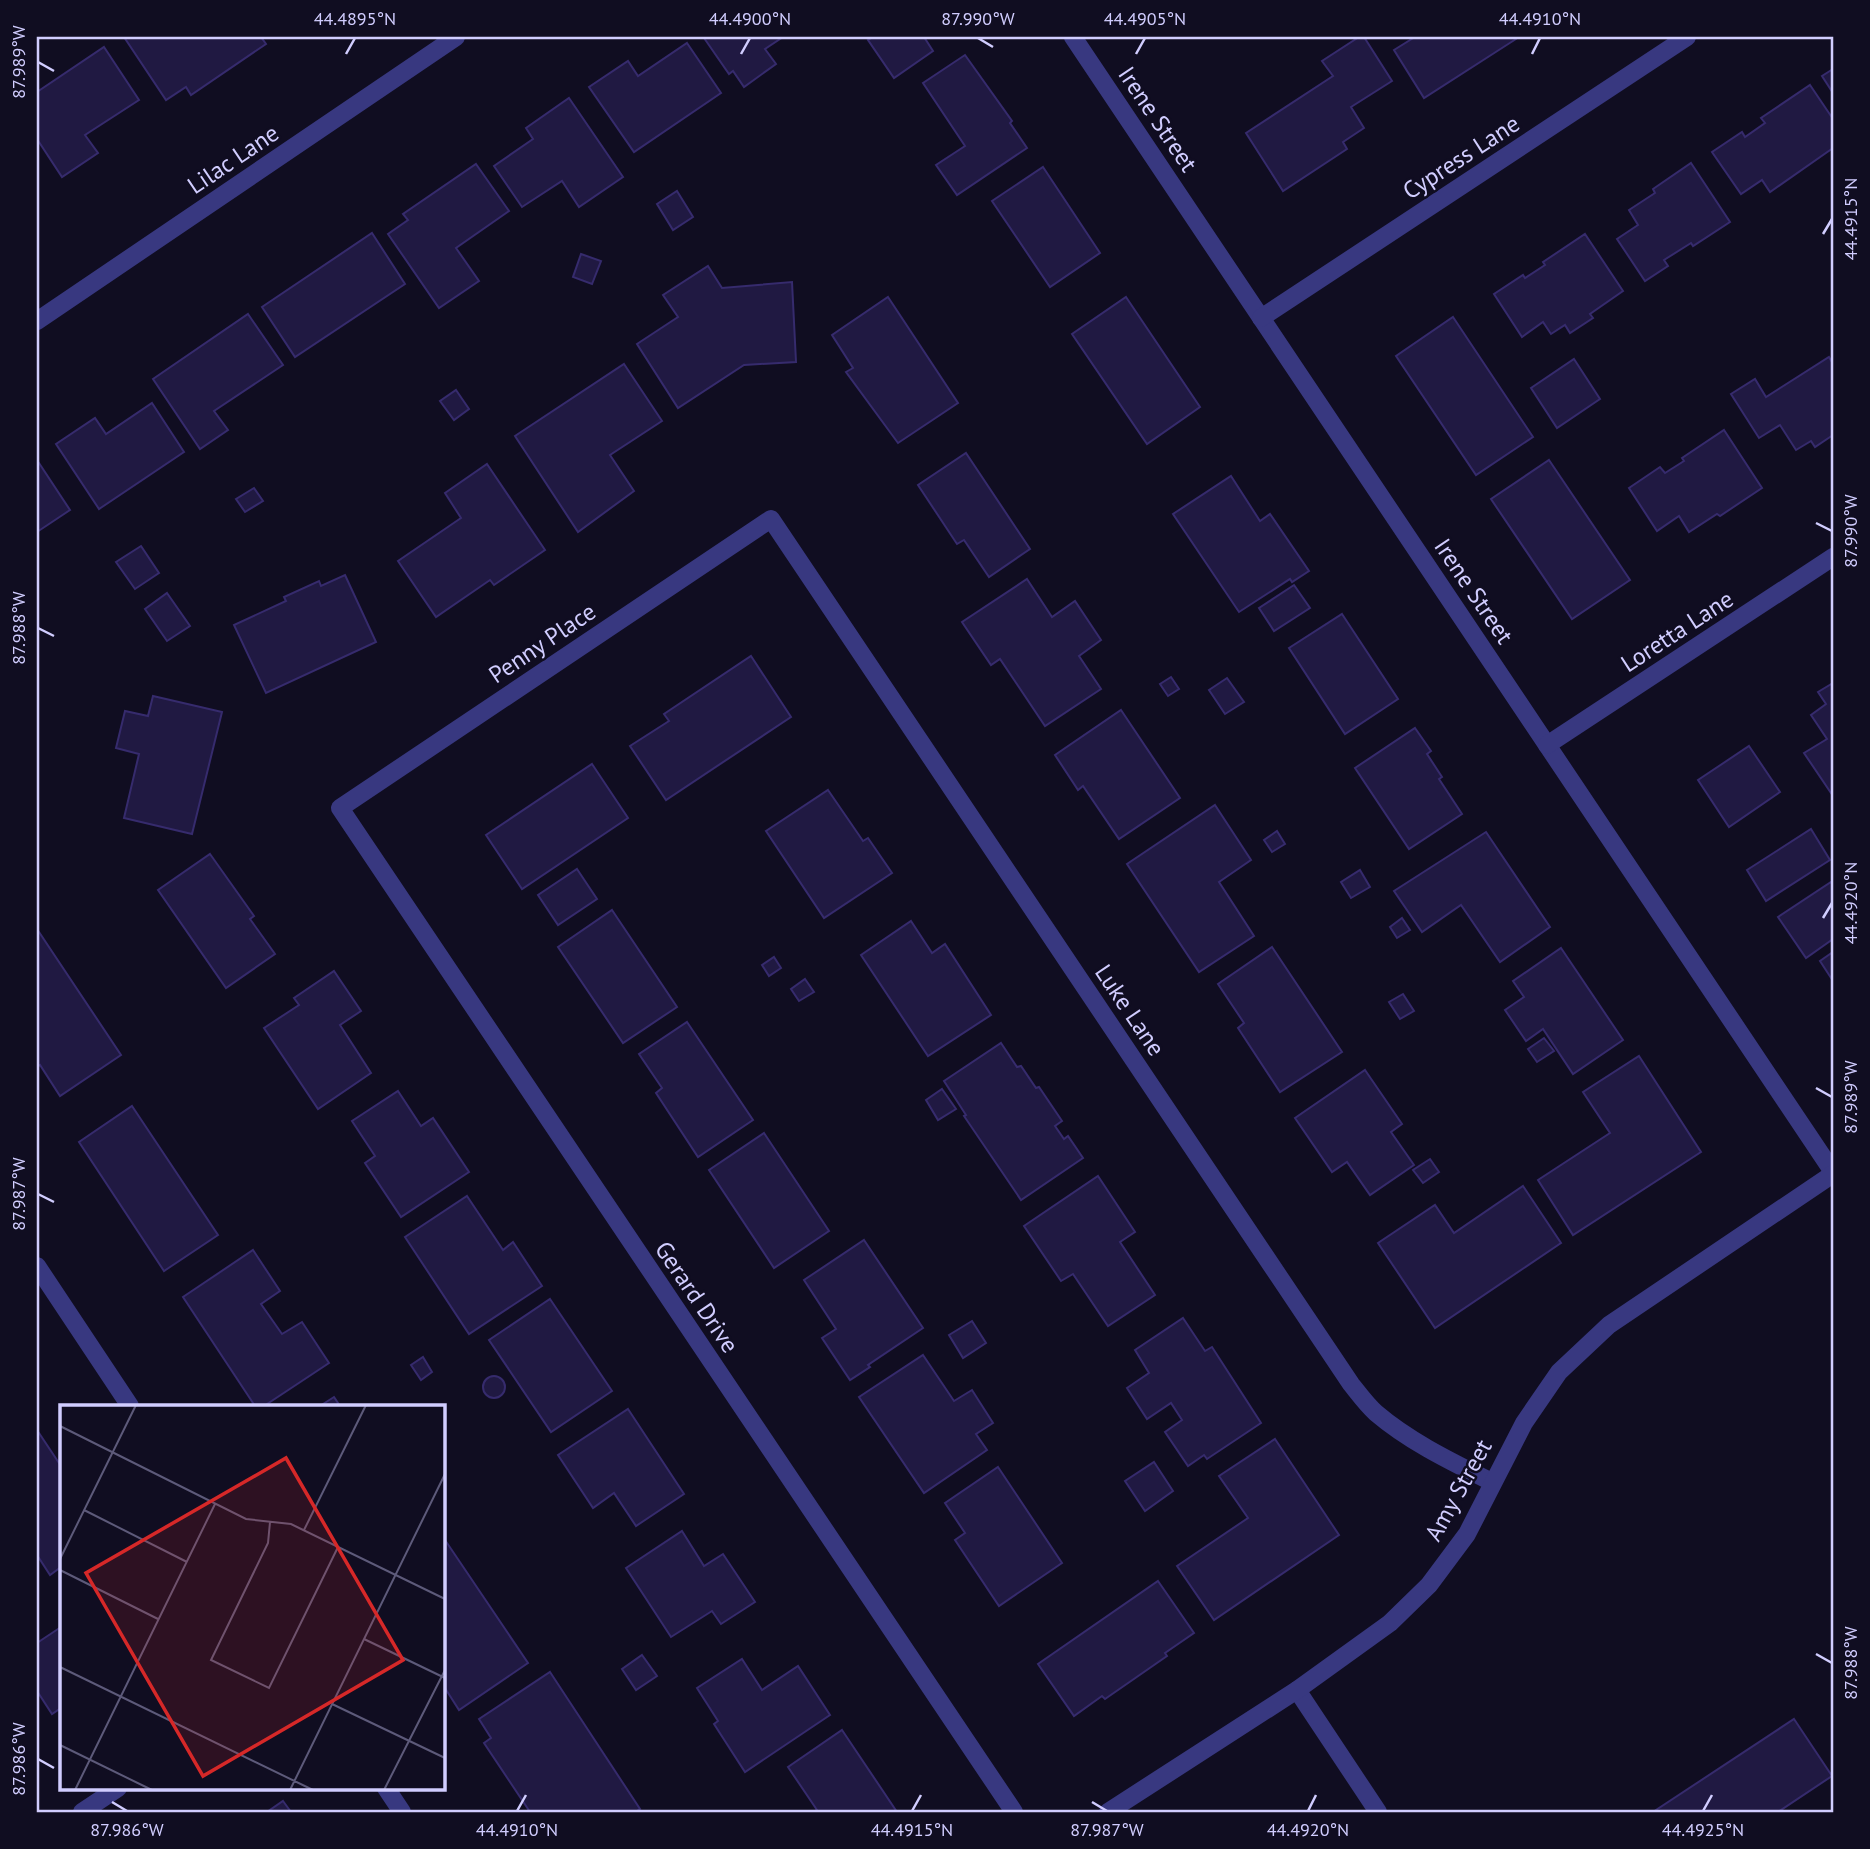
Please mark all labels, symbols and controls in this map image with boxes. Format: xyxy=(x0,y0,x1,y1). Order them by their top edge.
text: 44.4895°N xyxy=(314,7,396,30)
text: 44.4900°N xyxy=(709,7,791,30)
text: 87.990°W xyxy=(941,7,1015,30)
text: 44.4905°N xyxy=(1104,7,1186,30)
text: 44.4910°N xyxy=(1499,7,1581,30)
text: 87.989°W xyxy=(7,25,30,99)
street label: Irene Street xyxy=(1111,60,1205,178)
street label: Cypress Lane xyxy=(1397,108,1525,206)
street label: Lilac Lane xyxy=(181,117,285,201)
text: 44.4915°N xyxy=(1839,178,1862,260)
text: 87.990°W xyxy=(1839,494,1862,568)
street label: Irene Street xyxy=(1427,532,1521,650)
street label: Loretta Lane xyxy=(1615,583,1739,679)
text: 87.988°W xyxy=(7,591,30,665)
street label: Penny Place xyxy=(483,596,601,690)
text: 44.4920°N xyxy=(1839,862,1862,944)
street label: Luke Lane xyxy=(1088,958,1172,1062)
text: 87.989°W xyxy=(1839,1060,1862,1134)
text: 87.987°W xyxy=(7,1157,30,1231)
street label: Gerard Drive xyxy=(648,1235,746,1359)
inset map xyxy=(60,1405,444,1790)
street label: Amy Street xyxy=(1417,1434,1499,1546)
text: 87.988°W xyxy=(1839,1626,1862,1700)
text: 87.986°W xyxy=(7,1722,30,1796)
text: 87.986°W xyxy=(90,1818,164,1841)
text: 44.4910°N xyxy=(476,1818,558,1841)
text: 44.4915°N xyxy=(871,1818,953,1841)
text: 87.987°W xyxy=(1070,1818,1144,1841)
text: 44.4920°N xyxy=(1267,1818,1349,1841)
text: 44.4925°N xyxy=(1662,1818,1744,1841)

